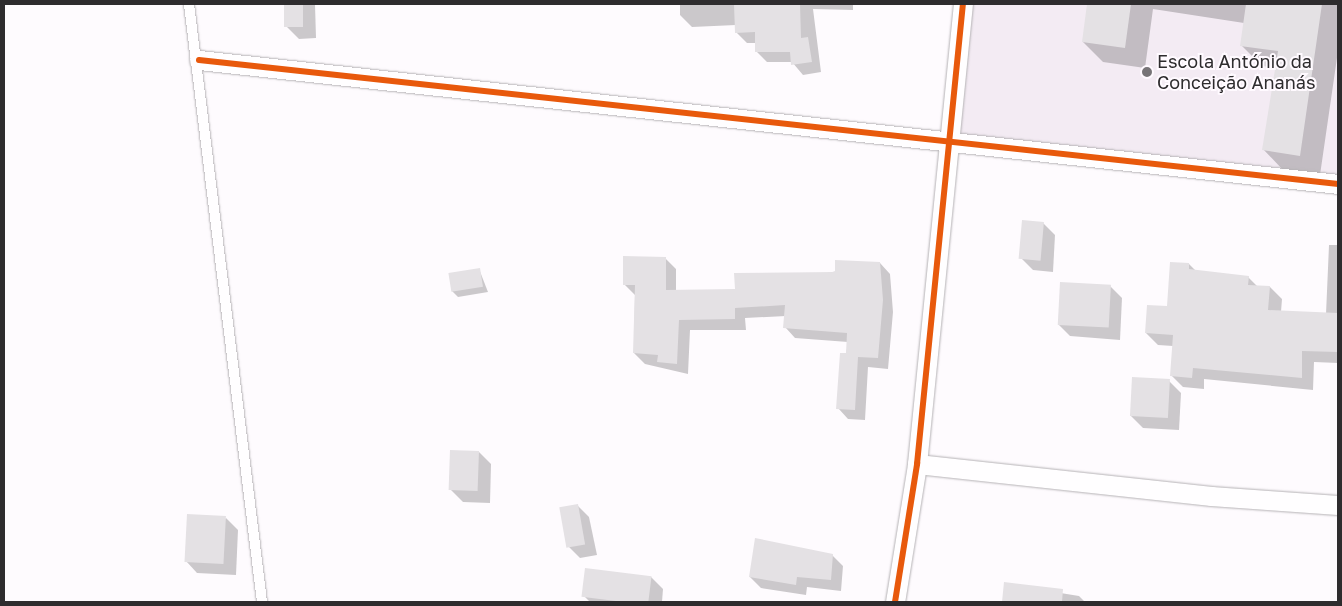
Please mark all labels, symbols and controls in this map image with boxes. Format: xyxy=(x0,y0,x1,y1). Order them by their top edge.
place label: Escola António da Conceição Ananás xyxy=(1157,51,1316,94)
marker: Escola António da Conceição Ananás xyxy=(1141,66,1153,78)

